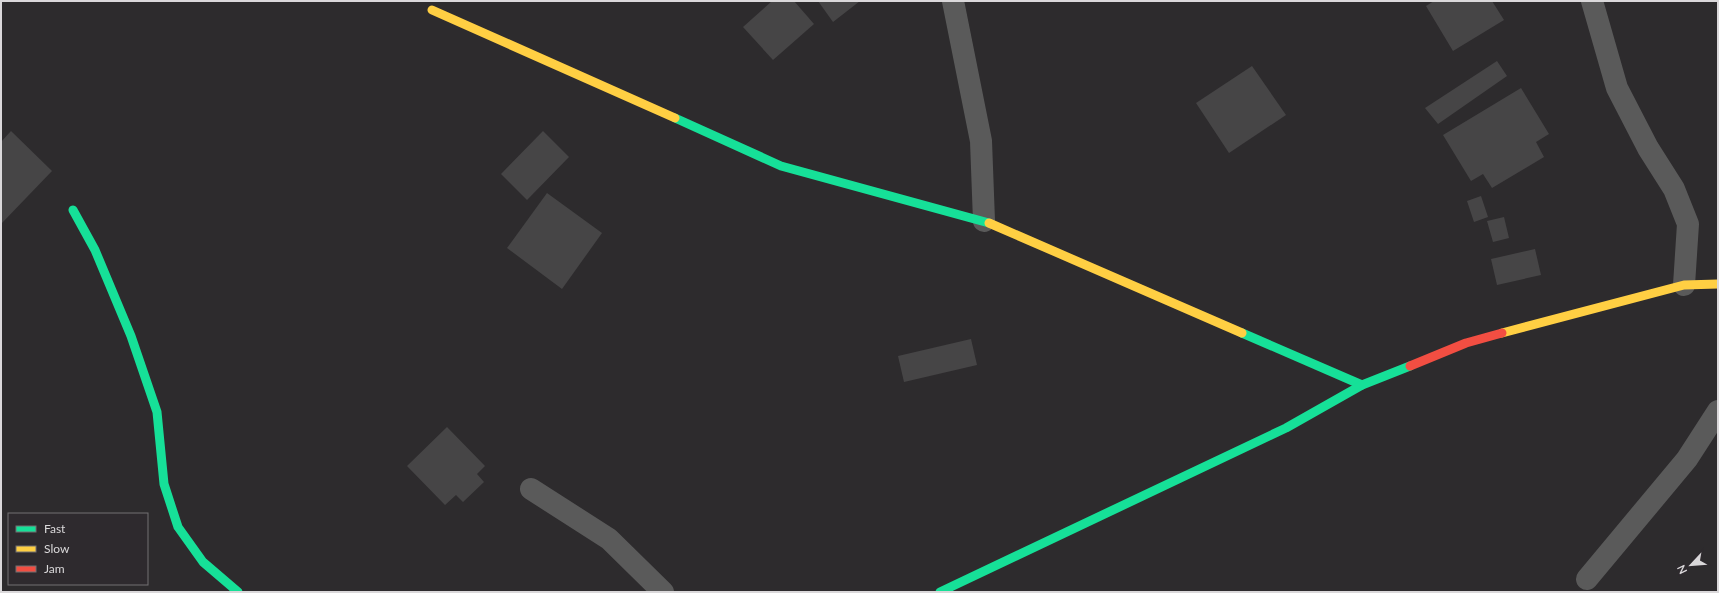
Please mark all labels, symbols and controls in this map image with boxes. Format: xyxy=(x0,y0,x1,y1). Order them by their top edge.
legend xyxy=(8,513,148,585)
text: Fast xyxy=(44,521,66,536)
text: Slow xyxy=(44,541,70,556)
north arrow xyxy=(1671,545,1711,585)
text: Jam xyxy=(44,561,65,576)
text: N xyxy=(1674,563,1689,576)

